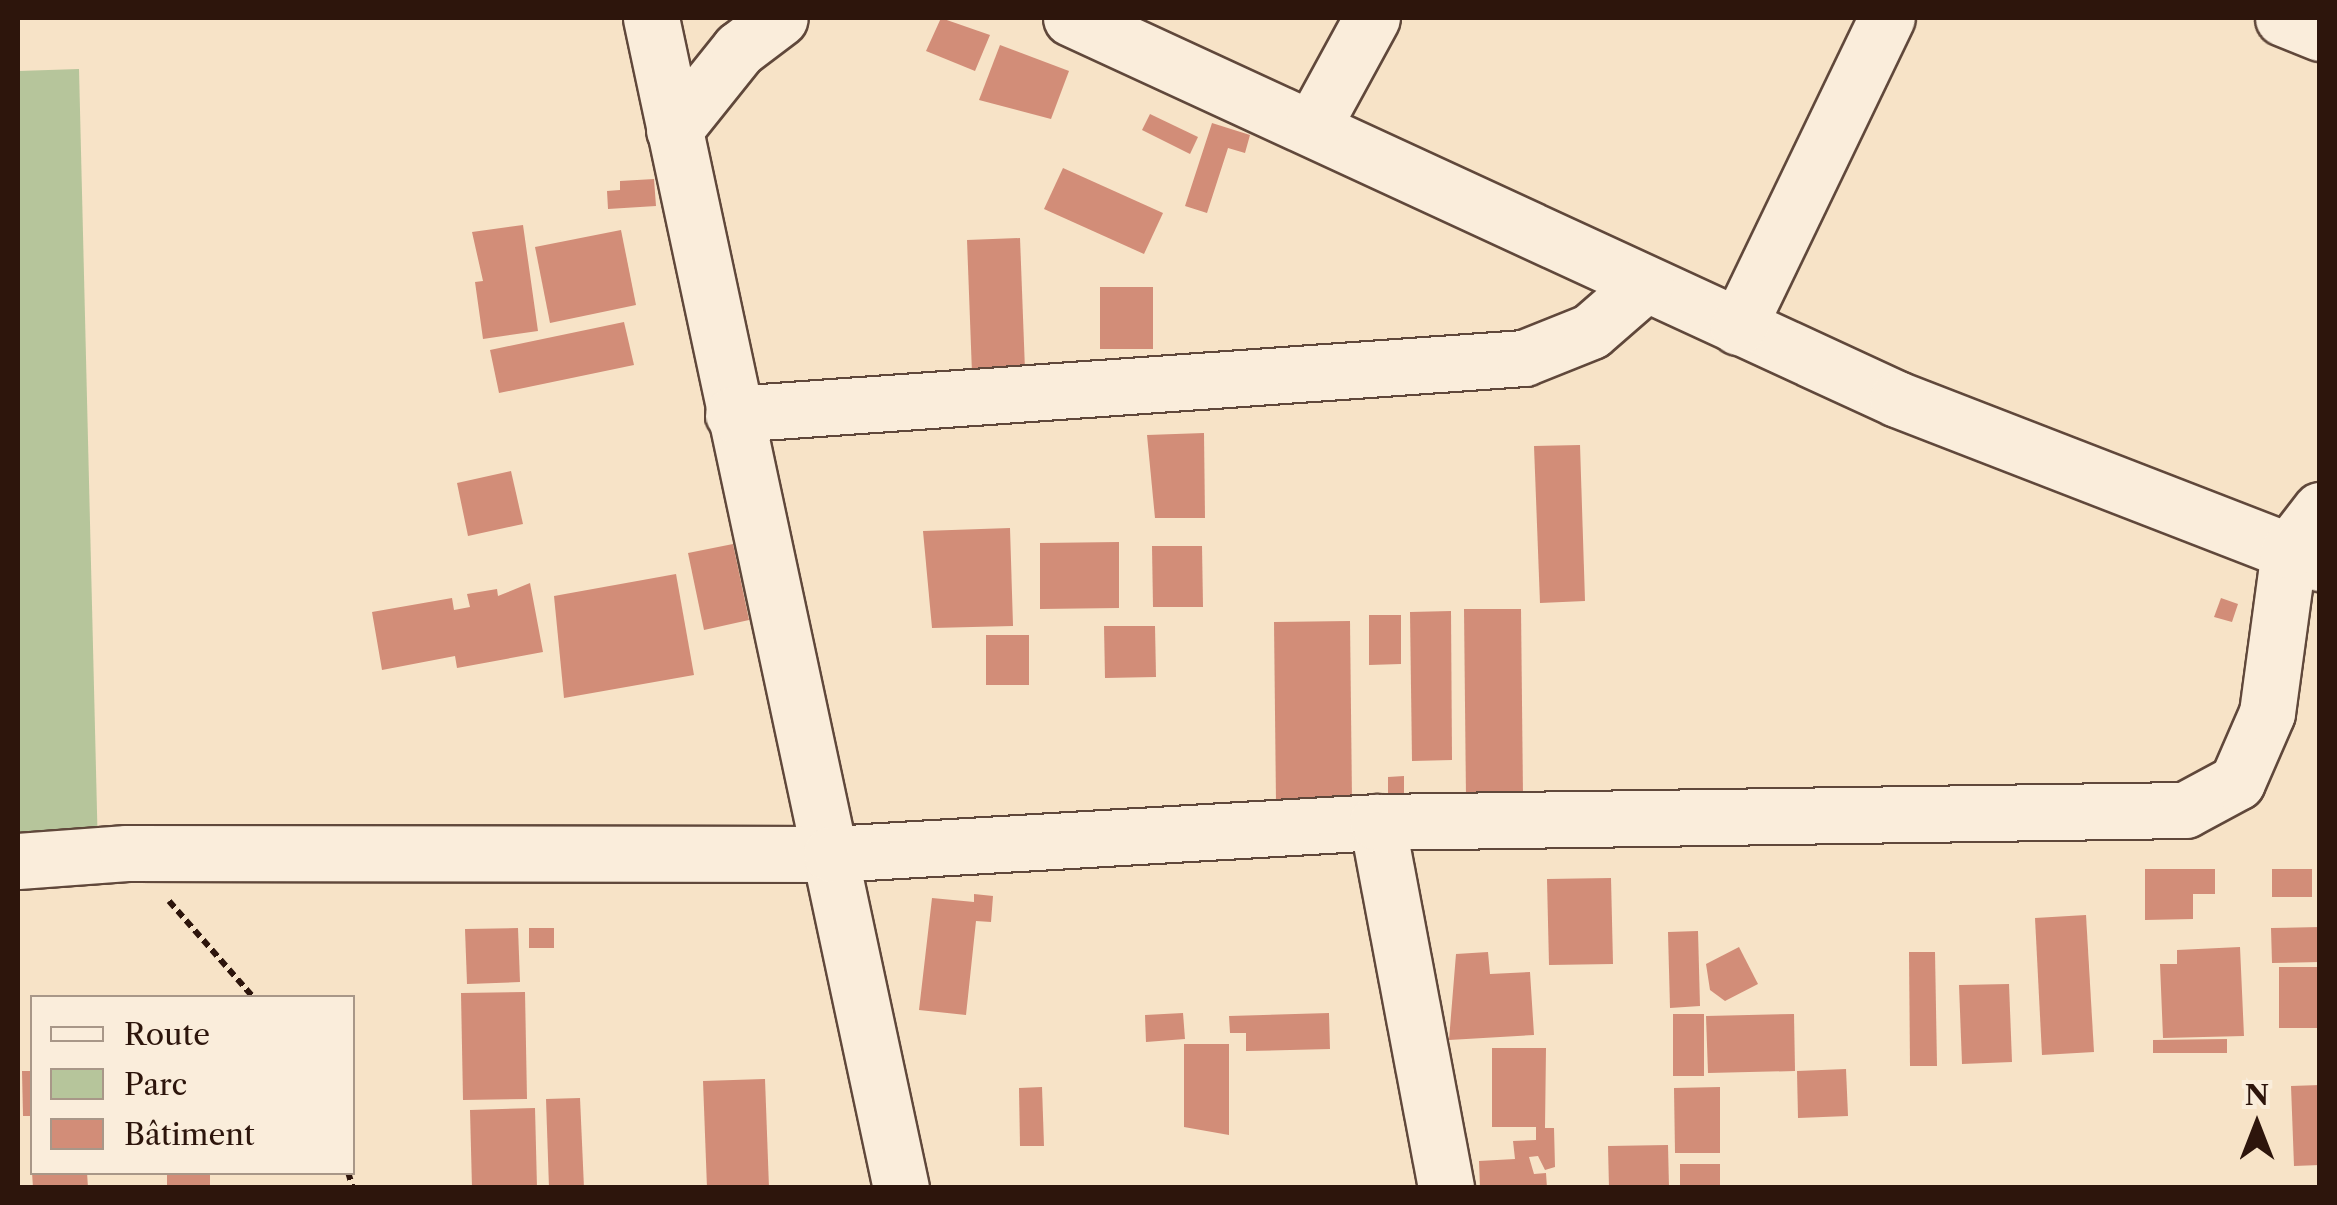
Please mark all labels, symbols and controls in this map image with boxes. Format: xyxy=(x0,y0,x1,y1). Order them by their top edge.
legend xyxy=(30,995,355,1175)
text: Route xyxy=(124,1016,210,1053)
text: Parc xyxy=(124,1066,187,1103)
north arrow xyxy=(2207,1075,2307,1175)
text: N xyxy=(2245,1078,2269,1112)
text: Bâtiment xyxy=(124,1116,255,1153)

